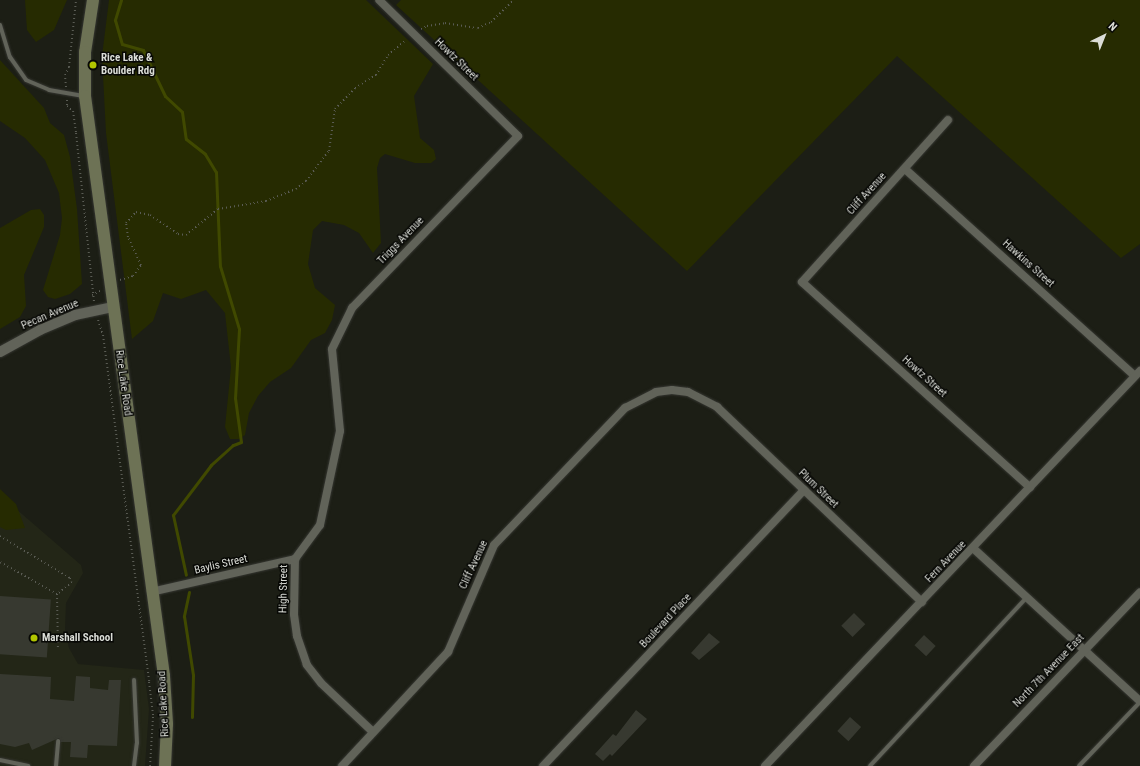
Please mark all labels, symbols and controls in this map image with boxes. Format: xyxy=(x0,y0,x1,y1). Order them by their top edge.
north arrow xyxy=(1084,16,1124,56)
text: N xyxy=(1106,20,1119,34)
street label: Howtz Street xyxy=(431,36,481,84)
place label: Rice Lake & Boulder Rdg xyxy=(101,52,155,78)
marker: Rice Lake & Boulder Rdg xyxy=(88,60,98,70)
street label: Cliff Avenue xyxy=(845,170,889,218)
street label: Triggs Avenue xyxy=(375,214,427,268)
street label: Hawkins Street xyxy=(999,237,1057,291)
street label: Pecan Avenue xyxy=(19,297,81,333)
street label: Rice Lake Road xyxy=(112,349,134,417)
street label: Howtz Street xyxy=(899,353,949,401)
street label: Plum Street xyxy=(795,467,841,511)
street label: Cliff Avenue xyxy=(457,538,491,592)
street label: Fern Avenue xyxy=(923,538,969,586)
street label: Baylis Street xyxy=(193,552,249,578)
street label: High Street xyxy=(277,565,291,613)
street label: Boulevard Place xyxy=(637,591,695,651)
place label: Marshall School xyxy=(42,631,113,645)
street label: North 7th Avenue East xyxy=(1011,632,1087,710)
marker: Marshall School xyxy=(29,633,39,643)
street label: Rice Lake Road xyxy=(156,671,172,737)

